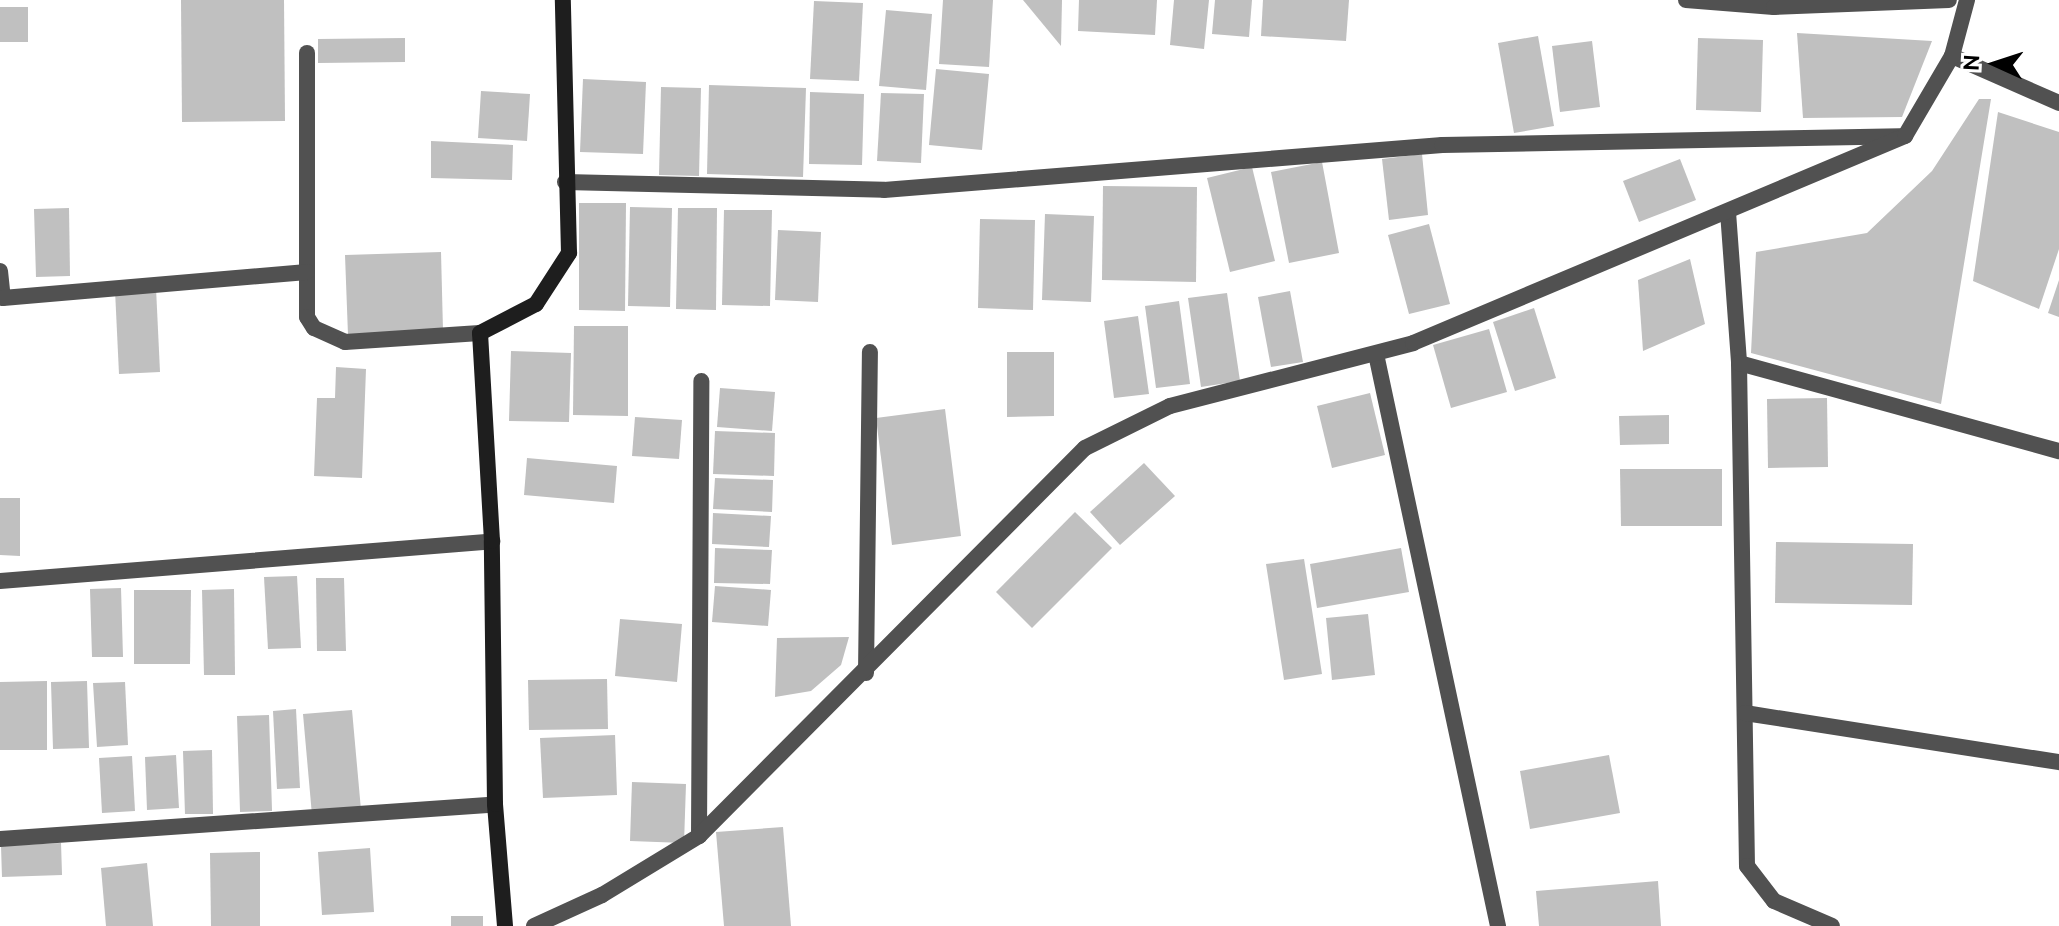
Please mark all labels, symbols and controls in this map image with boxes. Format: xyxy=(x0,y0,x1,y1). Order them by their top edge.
north arrow xyxy=(1955,24,2035,104)
text: N xyxy=(1958,54,1983,72)

